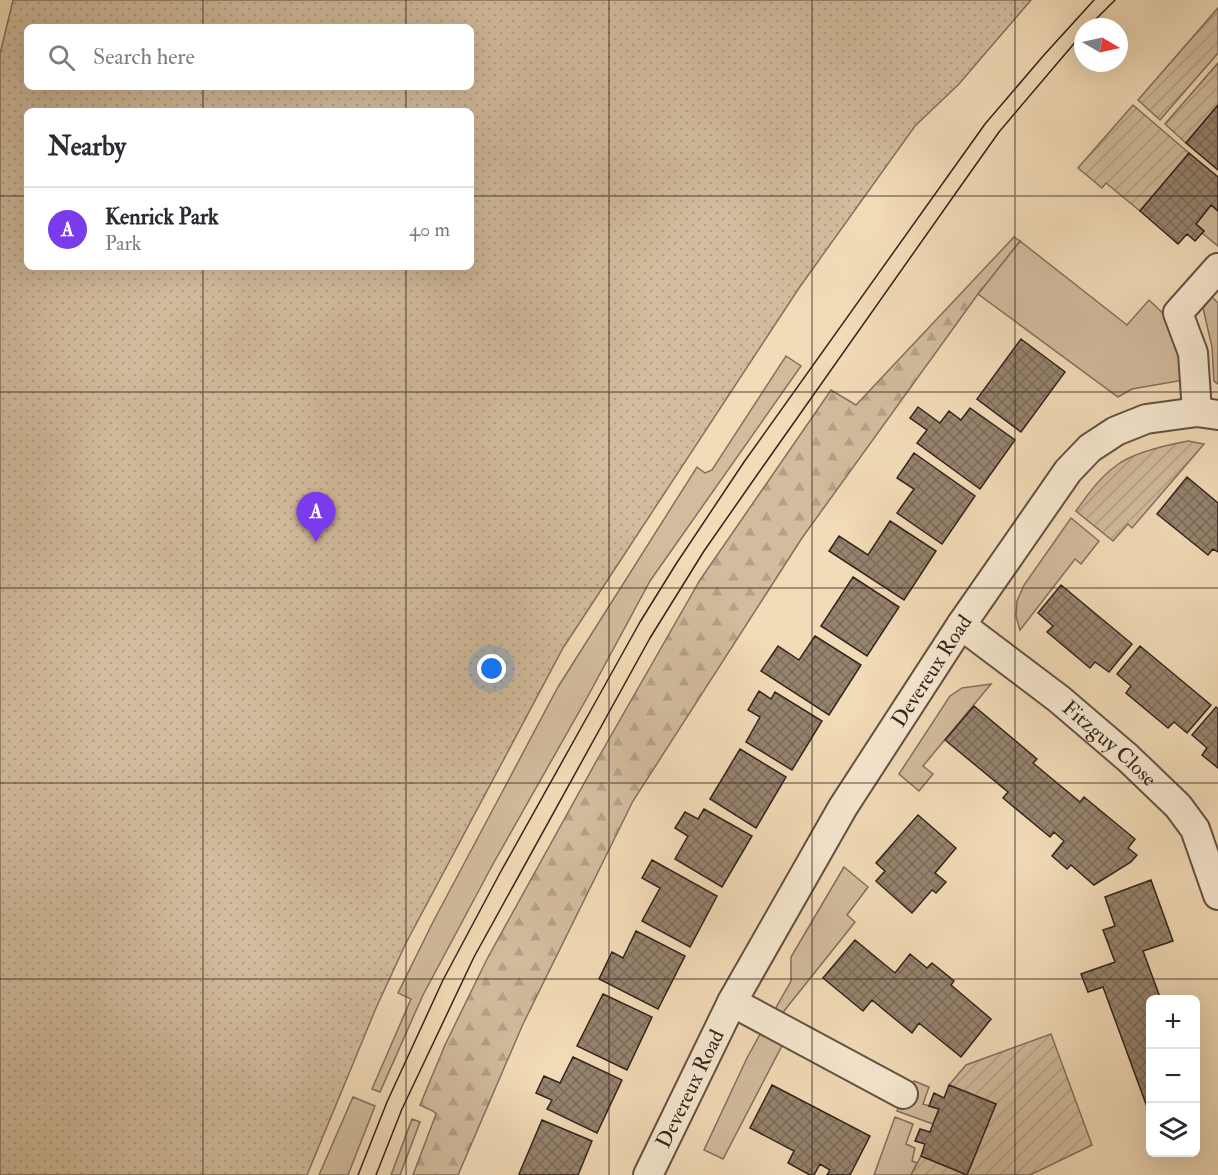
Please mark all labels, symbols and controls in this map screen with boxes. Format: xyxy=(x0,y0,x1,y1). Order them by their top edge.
north arrow xyxy=(1074,18,1128,72)
search box xyxy=(24,24,474,90)
icon: search xyxy=(45,41,78,74)
text: Search here xyxy=(93,43,195,71)
text: Nearby xyxy=(48,131,126,163)
text: Kenrick Park xyxy=(105,203,219,231)
text: A xyxy=(61,217,74,242)
text: 40 m xyxy=(409,217,450,242)
text: Park xyxy=(105,231,141,256)
pin: A xyxy=(296,492,336,542)
street label: Devereux Road xyxy=(885,609,978,732)
your location xyxy=(477,654,506,683)
street label: Fitzguy Close xyxy=(1056,695,1162,793)
map controls xyxy=(1146,995,1200,1157)
button: + xyxy=(1146,995,1200,1049)
street label: Devereux Road xyxy=(650,1025,731,1153)
button: − xyxy=(1146,1049,1200,1103)
button: layers xyxy=(1146,1103,1200,1157)

